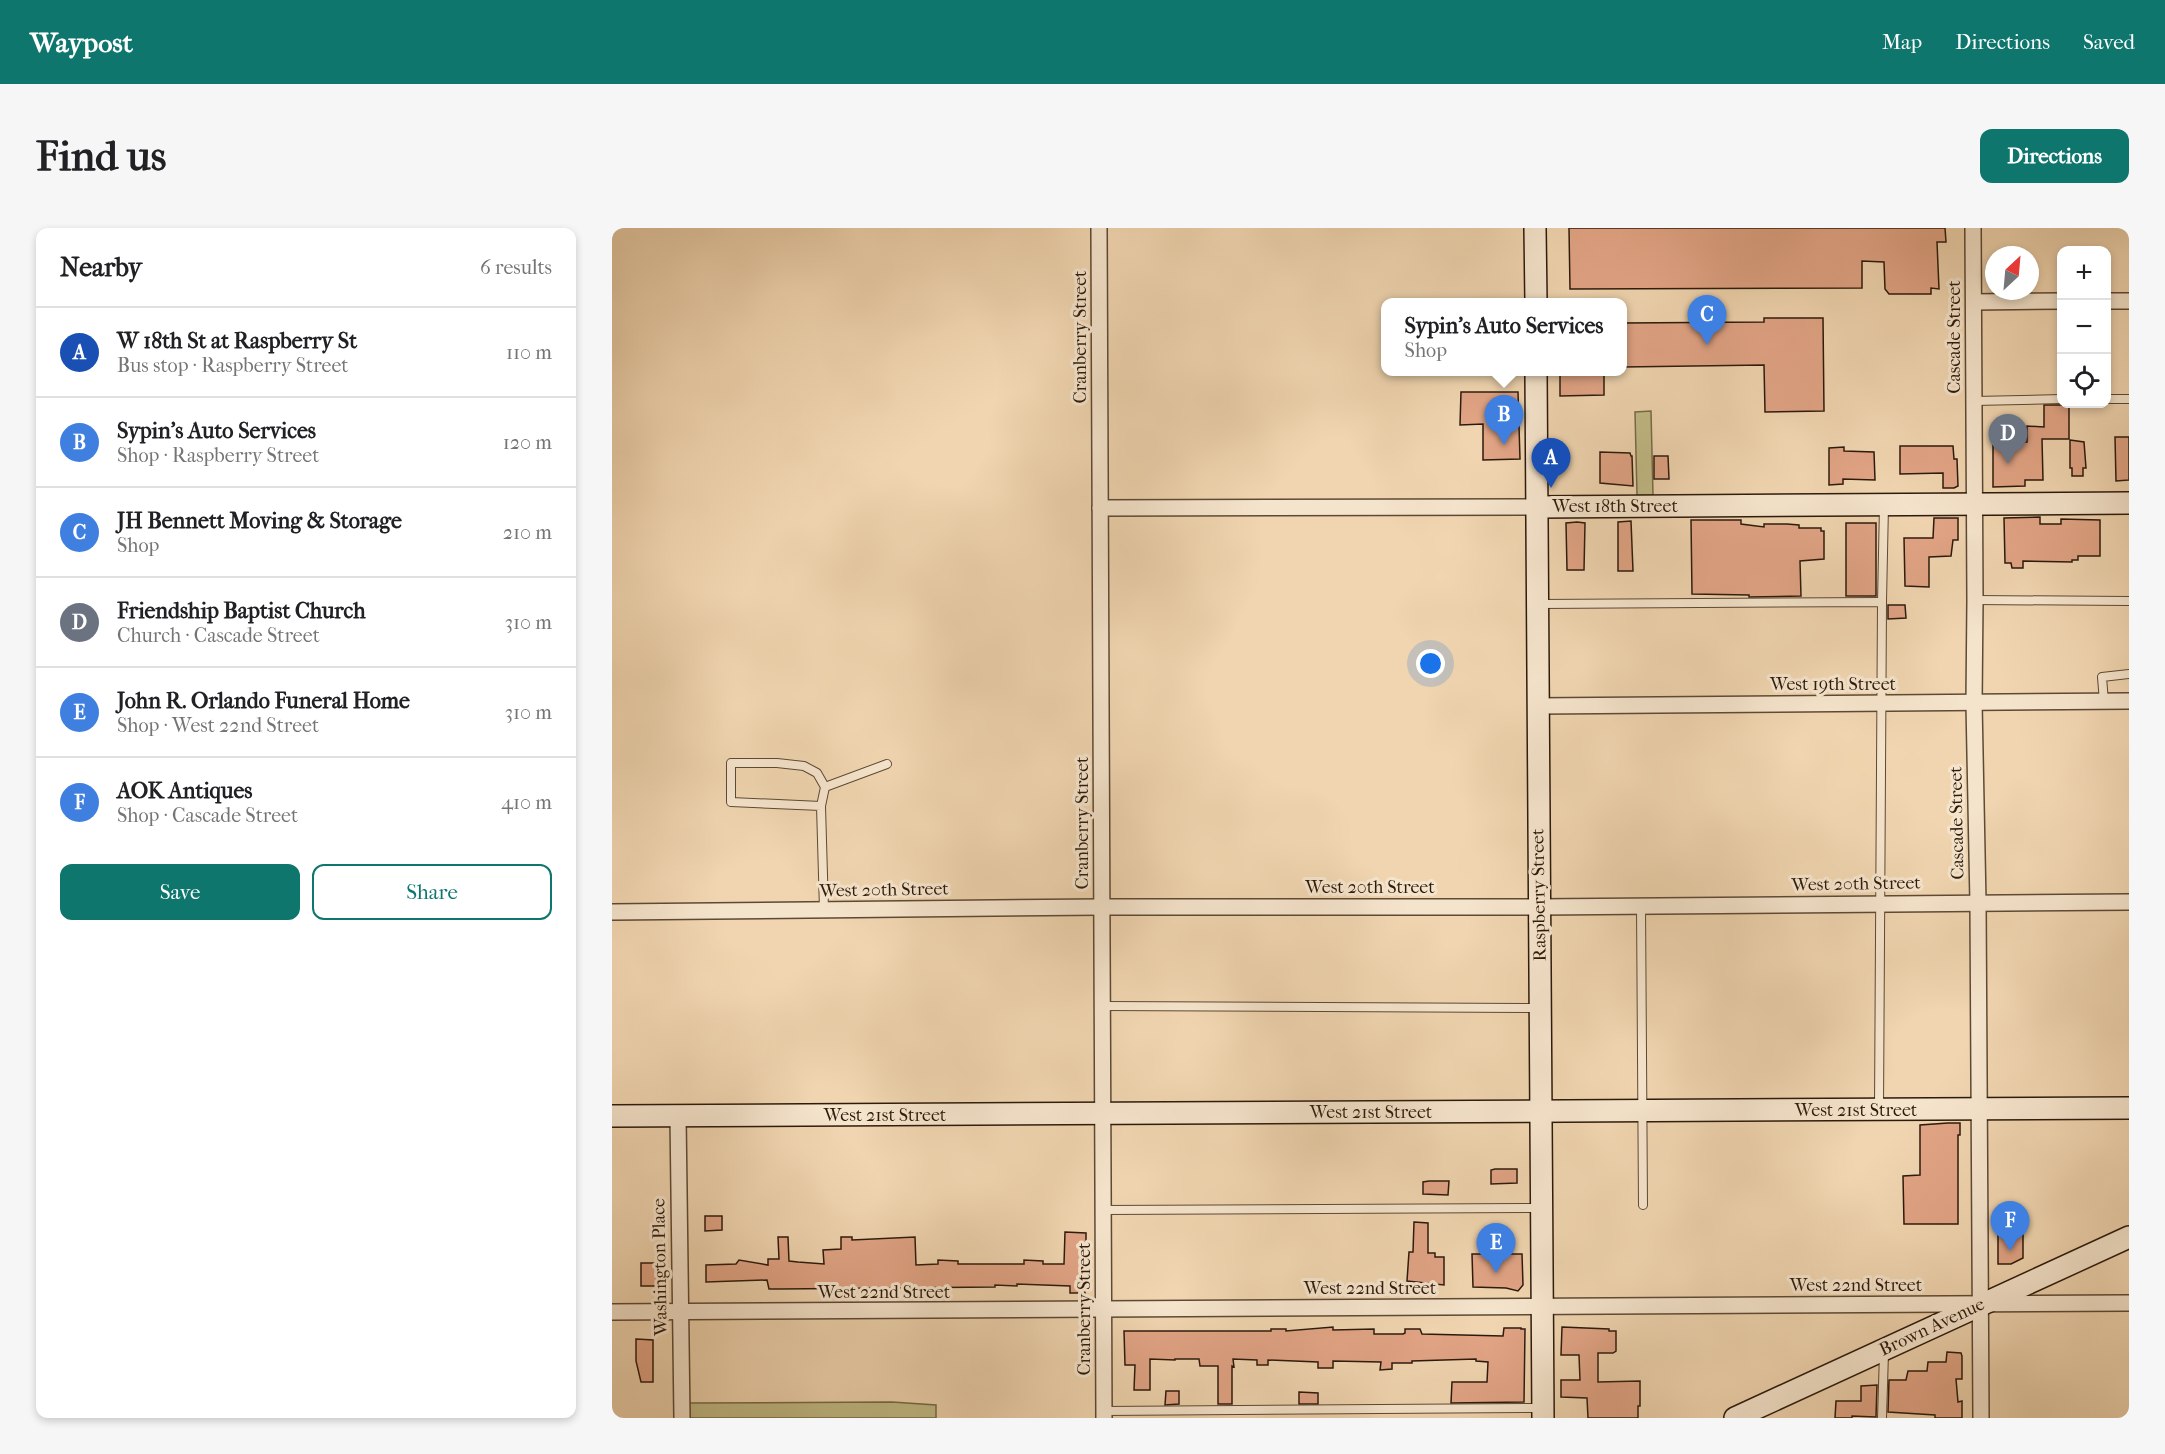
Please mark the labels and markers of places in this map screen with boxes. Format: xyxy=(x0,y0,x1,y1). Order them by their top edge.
pin: C xyxy=(1688,296,1726,345)
pin: B xyxy=(1484,396,1524,445)
pin: D xyxy=(1988,414,2028,464)
pin: A xyxy=(1532,438,1570,488)
pin: F xyxy=(1990,1202,2030,1251)
pin: E xyxy=(1476,1224,1516,1273)

